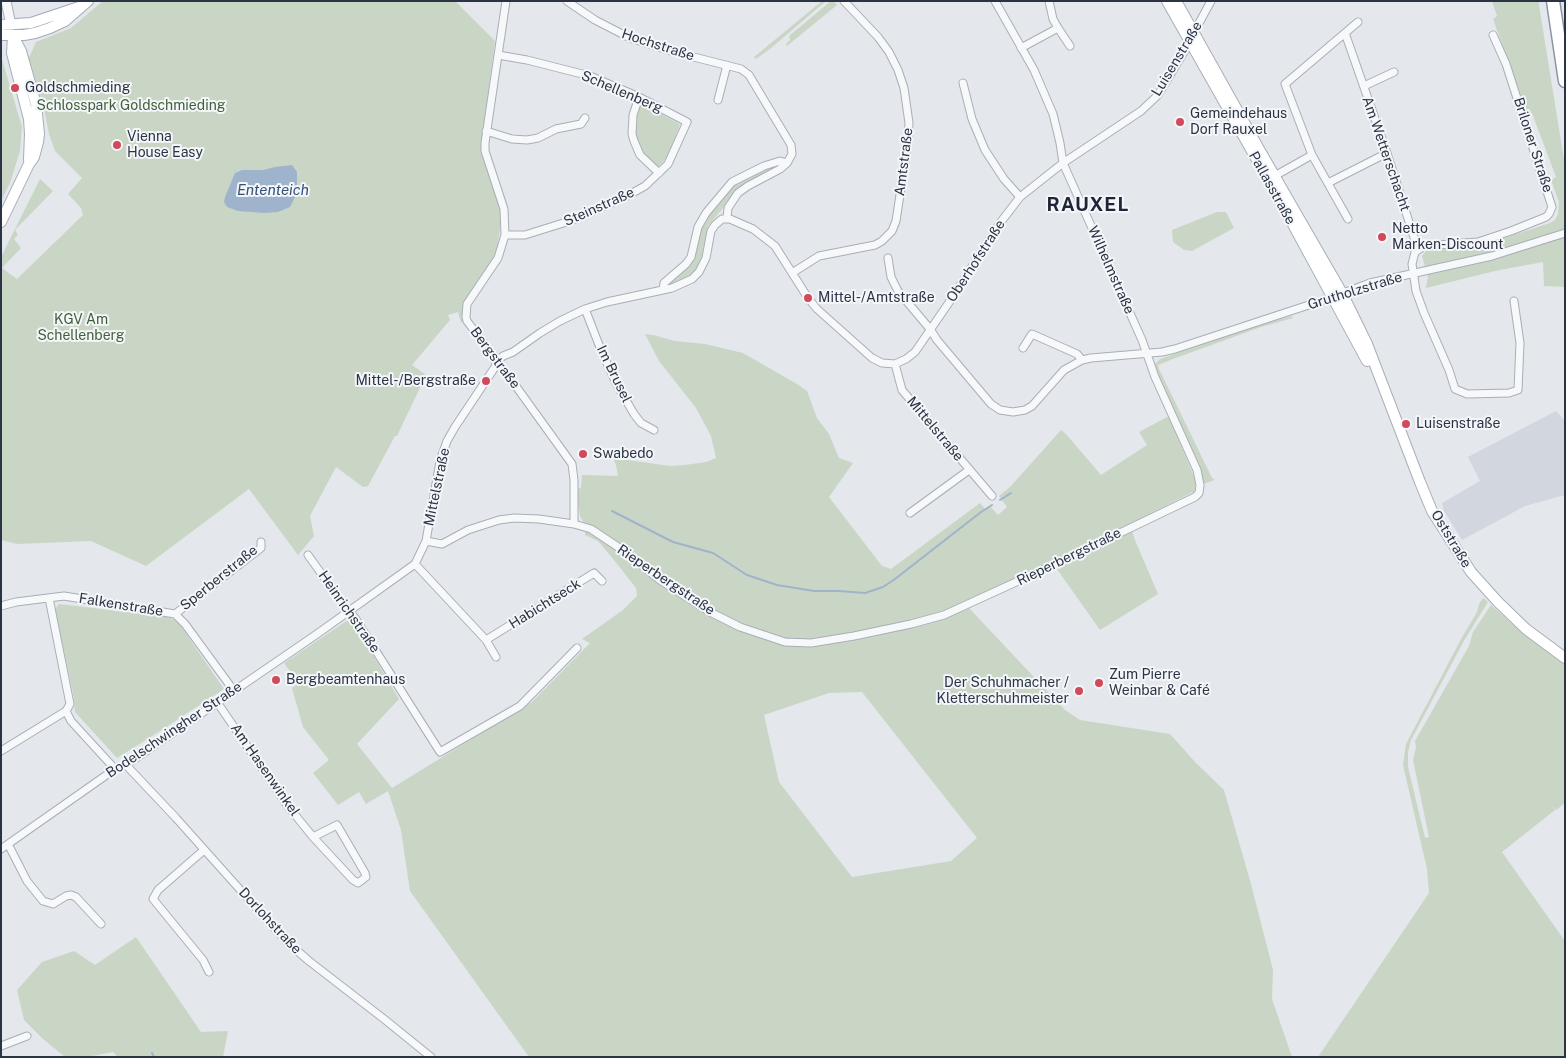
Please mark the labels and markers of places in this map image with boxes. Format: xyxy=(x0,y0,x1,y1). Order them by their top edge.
place label: Goldschmieding xyxy=(25,80,130,96)
marker: Goldschmieding xyxy=(9,82,21,94)
place label: Gemeindehaus Dorf Rauxel xyxy=(1190,106,1287,138)
marker: Gemeindehaus Dorf Rauxel xyxy=(1174,116,1186,128)
place label: Vienna House Easy xyxy=(127,129,203,162)
marker: Vienna House Easy xyxy=(111,139,123,151)
place label: Netto Marken-Discount xyxy=(1392,221,1504,253)
marker: Netto Marken-Discount xyxy=(1376,231,1388,243)
place label: Mittel-/Amtstraße xyxy=(818,290,935,306)
marker: Mittel-/Amtstraße xyxy=(802,292,814,304)
place label: Mittel-/Bergstraße xyxy=(355,373,476,389)
marker: Mittel-/Bergstraße xyxy=(480,375,492,387)
place label: Luisenstraße xyxy=(1416,416,1500,432)
marker: Luisenstraße xyxy=(1400,418,1412,430)
place label: Swabedo xyxy=(593,446,654,462)
marker: Swabedo xyxy=(577,448,589,460)
place label: Zum Pierre Weinbar & Café xyxy=(1109,667,1210,700)
place label: Bergbeamtenhaus xyxy=(286,672,405,688)
marker: Bergbeamtenhaus xyxy=(270,674,282,686)
place label: Der Schuhmacher / Kletterschuhmeister xyxy=(937,675,1069,708)
marker: Zum Pierre Weinbar & Café xyxy=(1093,677,1105,689)
marker: Der Schuhmacher / Kletterschuhmeister xyxy=(1073,685,1085,697)

